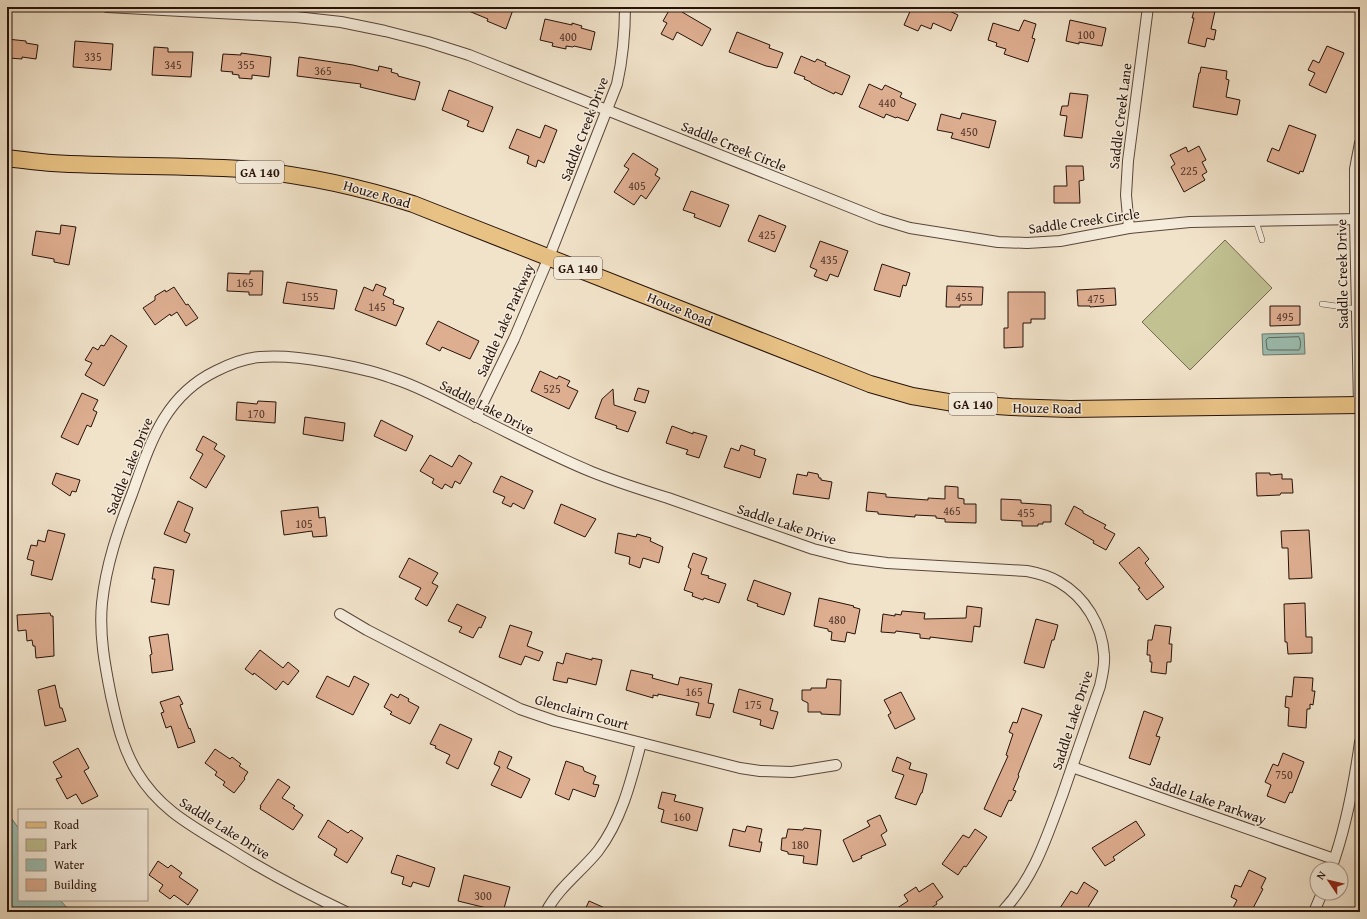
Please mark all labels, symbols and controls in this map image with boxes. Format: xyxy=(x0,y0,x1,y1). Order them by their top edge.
house number: 100 xyxy=(1077,26,1095,43)
house number: 400 xyxy=(559,28,577,45)
house number: 335 xyxy=(84,48,102,65)
house number: 345 xyxy=(164,56,182,73)
house number: 355 xyxy=(237,56,255,73)
house number: 365 xyxy=(314,62,332,79)
street label: Saddle Creek Lane xyxy=(1104,62,1136,170)
street label: Saddle Creek Drive xyxy=(555,74,613,184)
house number: 440 xyxy=(878,94,896,111)
street label: Saddle Creek Circle xyxy=(678,116,790,176)
house number: 450 xyxy=(960,123,978,140)
road number: GA 140 xyxy=(236,161,284,183)
house number: 225 xyxy=(1180,162,1198,179)
street label: Houze Road xyxy=(341,175,413,213)
house number: 405 xyxy=(628,177,646,194)
street label: Saddle Creek Circle xyxy=(1027,203,1141,239)
street label: Saddle Creek Drive xyxy=(1331,218,1353,329)
house number: 425 xyxy=(758,226,776,243)
house number: 435 xyxy=(820,251,838,268)
road number: GA 140 xyxy=(554,257,602,279)
street label: Saddle Lake Parkway xyxy=(471,260,539,380)
house number: 165 xyxy=(236,274,254,291)
street label: Houze Road xyxy=(644,287,716,331)
house number: 155 xyxy=(301,288,319,305)
house number: 455 xyxy=(955,288,973,305)
house number: 475 xyxy=(1087,290,1105,307)
house number: 145 xyxy=(368,298,386,315)
house number: 495 xyxy=(1276,308,1294,325)
street label: Saddle Lake Drive xyxy=(436,375,538,440)
house number: 525 xyxy=(543,380,561,397)
road number: GA 140 xyxy=(949,393,997,415)
street label: Houze Road xyxy=(1012,397,1082,419)
house number: 170 xyxy=(247,405,265,422)
street label: Saddle Lake Drive xyxy=(100,414,158,518)
street label: Saddle Lake Drive xyxy=(735,499,840,550)
house number: 465 xyxy=(943,502,961,519)
house number: 455 xyxy=(1017,504,1035,521)
house number: 105 xyxy=(295,515,313,532)
house number: 480 xyxy=(828,611,846,628)
street label: Saddle Lake Drive xyxy=(1047,667,1098,772)
house number: 165 xyxy=(685,683,703,700)
street label: Glenclairn Court xyxy=(533,689,631,735)
house number: 175 xyxy=(744,696,762,713)
house number: 750 xyxy=(1275,766,1293,783)
street label: Saddle Lake Parkway xyxy=(1147,771,1269,829)
street label: Saddle Lake Drive xyxy=(176,792,274,864)
house number: 160 xyxy=(673,808,691,825)
legend xyxy=(18,809,148,901)
text: Road xyxy=(54,816,80,833)
text: Park xyxy=(54,836,78,853)
house number: 180 xyxy=(791,836,809,853)
text: Water xyxy=(54,856,84,873)
north arrow xyxy=(1309,861,1349,901)
text: N xyxy=(1312,867,1330,883)
text: Building xyxy=(54,876,97,893)
house number: 300 xyxy=(474,887,492,904)

